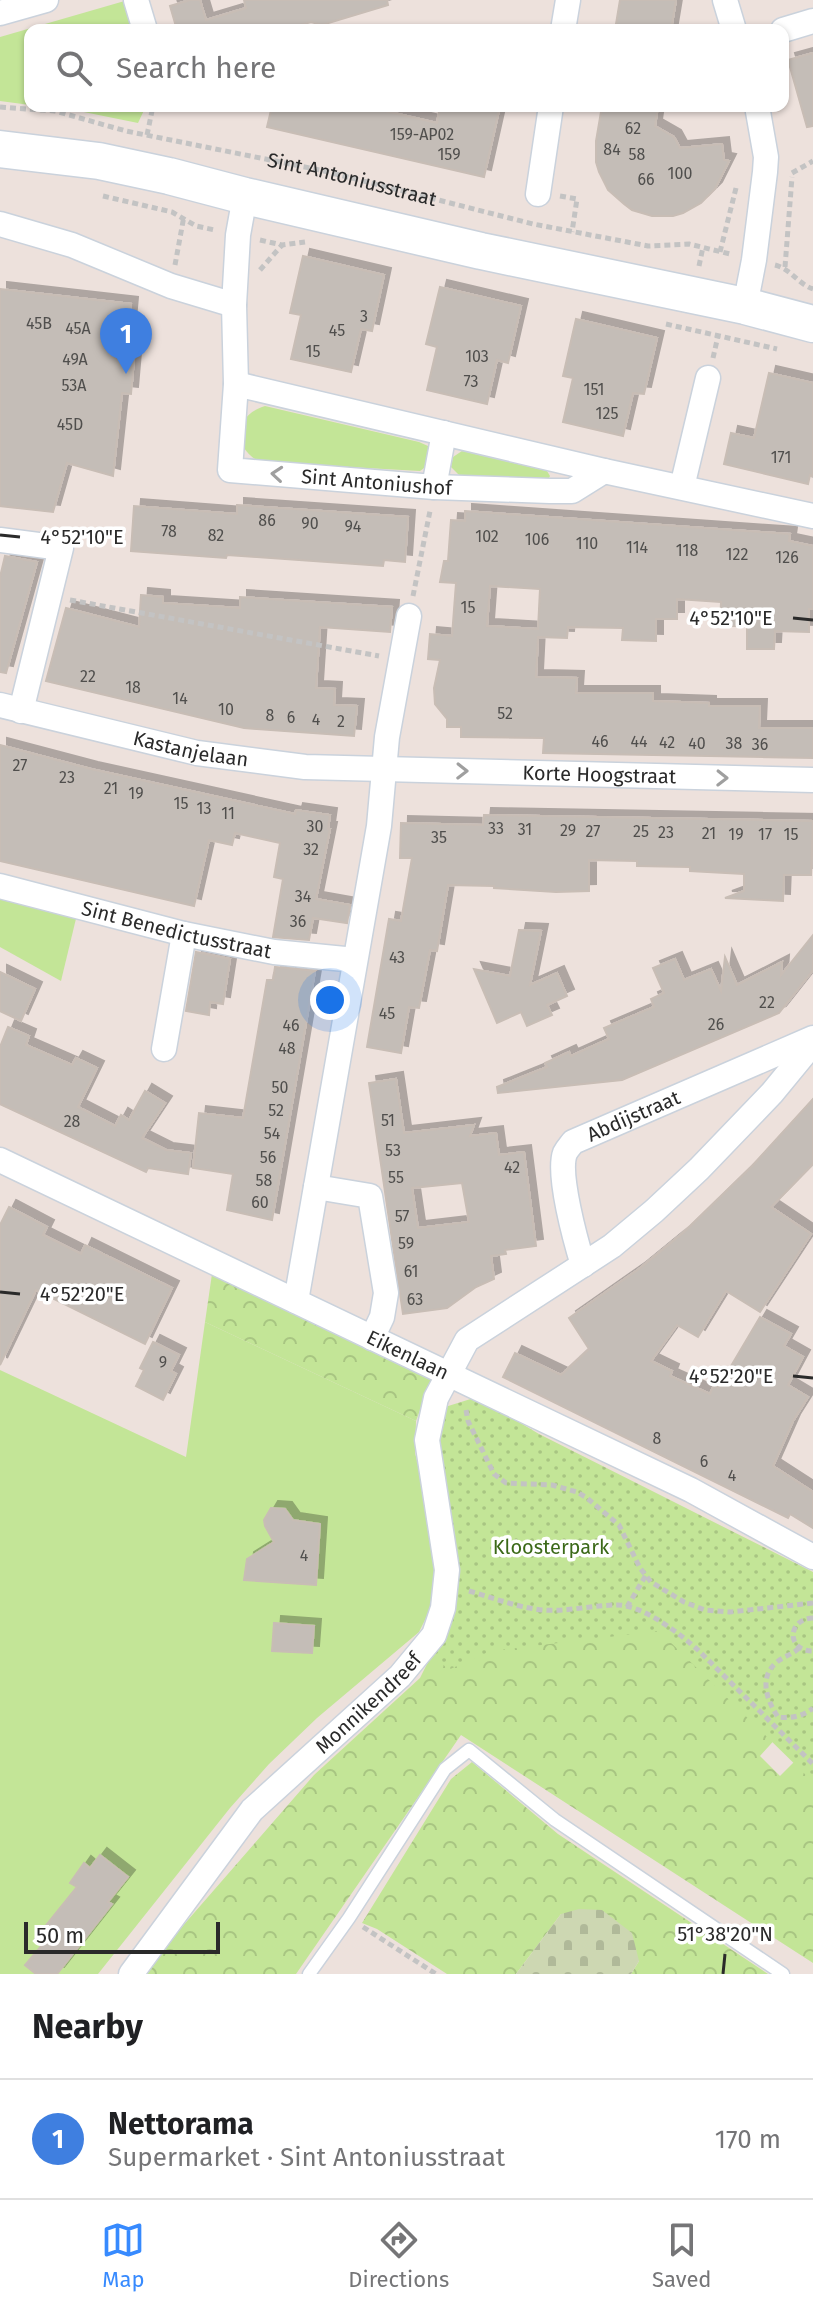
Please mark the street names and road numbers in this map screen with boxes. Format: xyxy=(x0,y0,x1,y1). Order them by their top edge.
street label: Sint Antoniusstraat xyxy=(265,148,440,211)
street label: Sint Antoniushof xyxy=(300,464,454,500)
street label: Kastanjelaan xyxy=(131,726,250,772)
street label: Korte Hoogstraat xyxy=(522,761,677,789)
street label: Sint Benedictusstraat xyxy=(79,896,274,963)
street label: Abdijstraat xyxy=(583,1085,684,1146)
street label: Eikenlaan xyxy=(363,1325,453,1385)
street label: Monnikendreef xyxy=(311,1647,427,1759)

